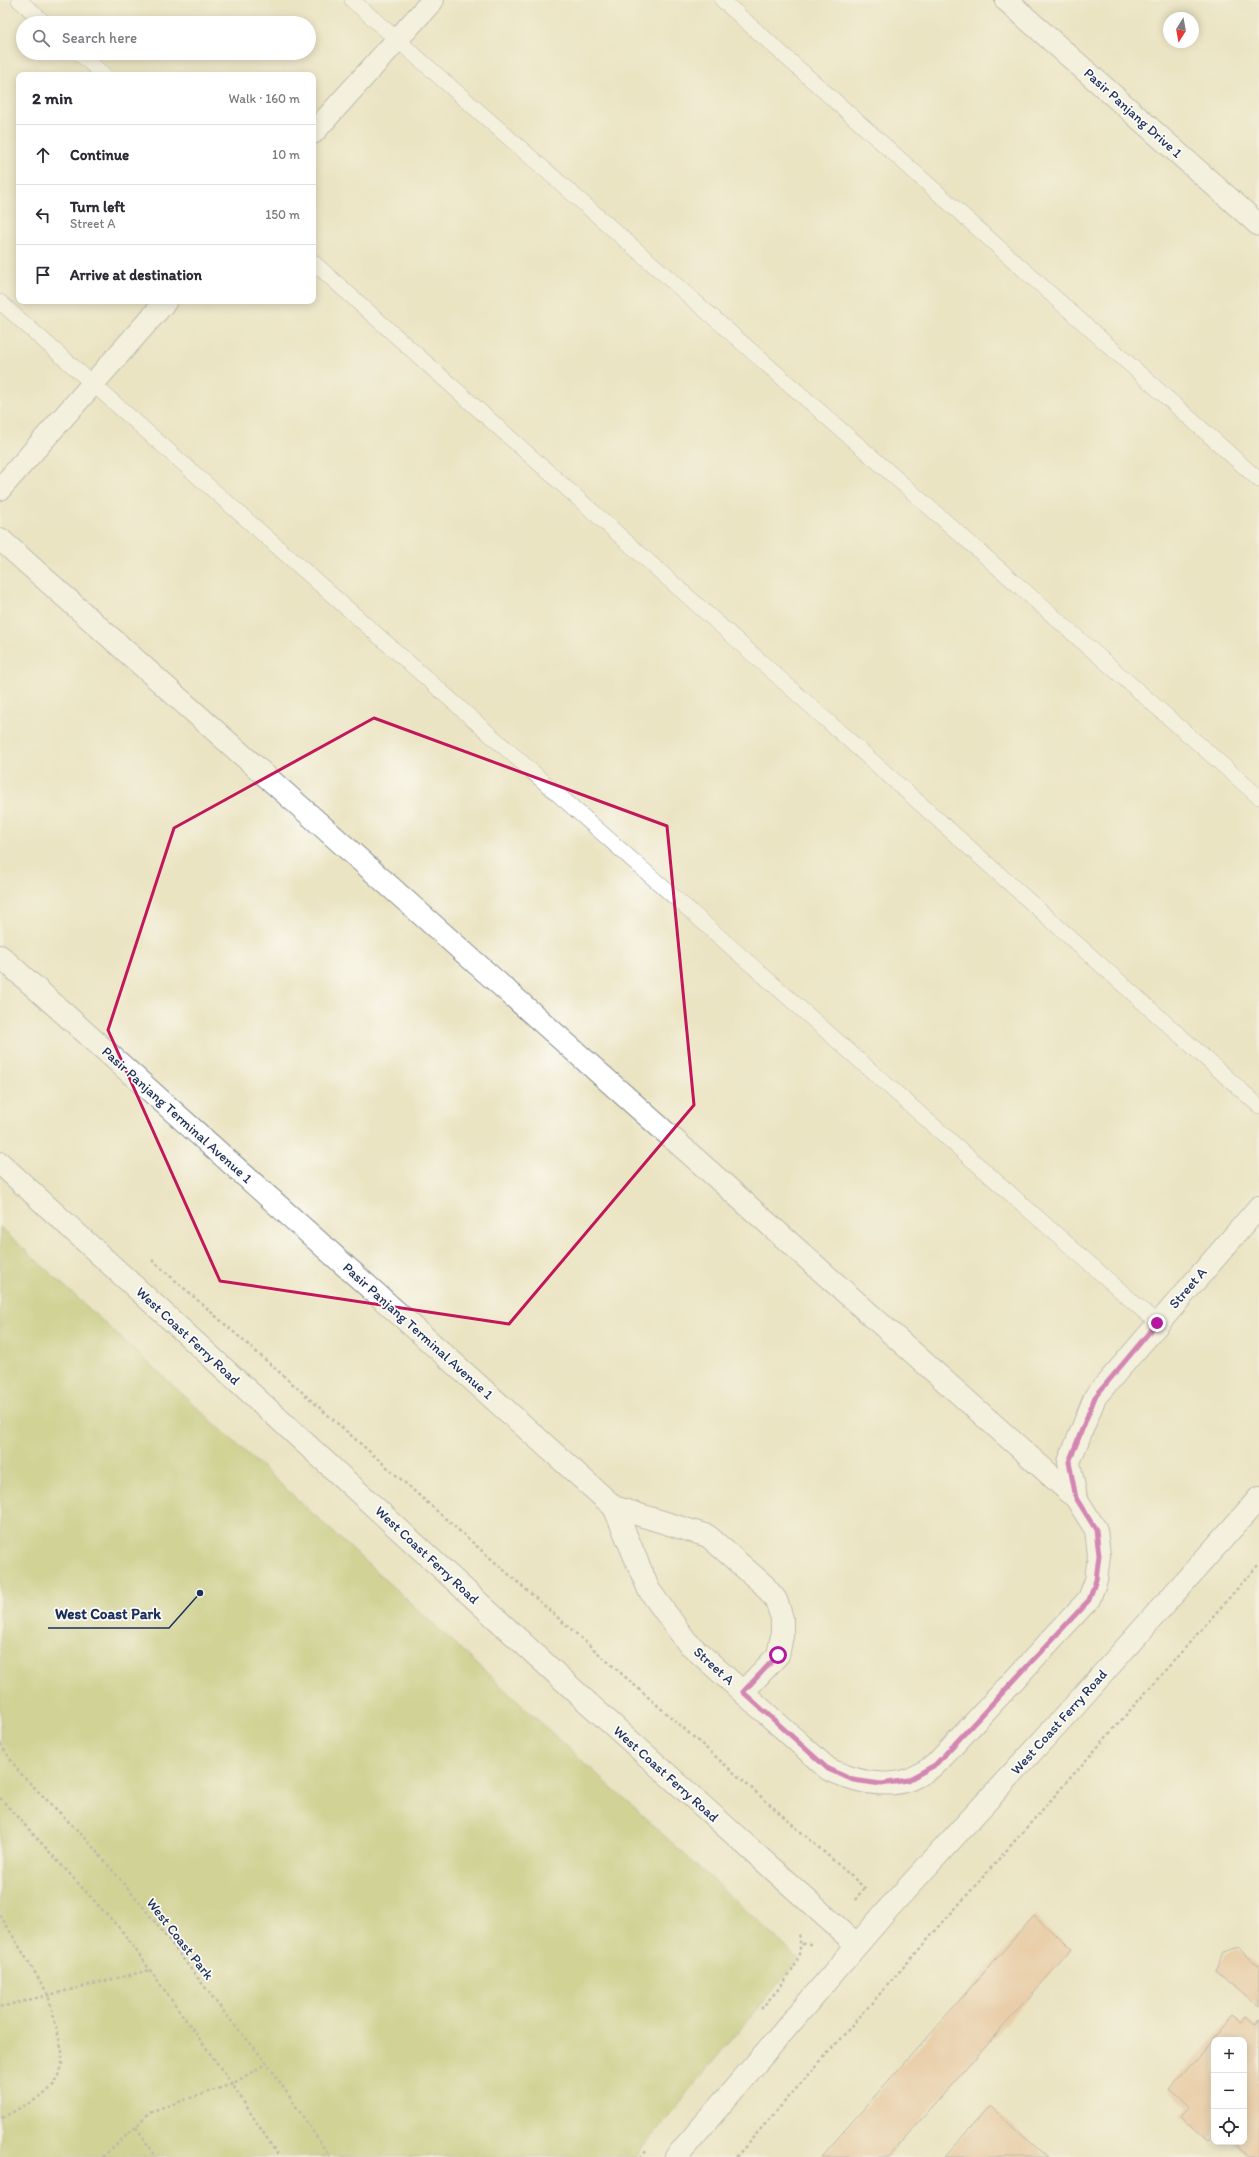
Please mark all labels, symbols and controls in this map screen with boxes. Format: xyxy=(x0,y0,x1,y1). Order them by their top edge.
north arrow xyxy=(1163,12,1199,48)
search box xyxy=(16,16,316,60)
icon: search xyxy=(30,27,52,49)
text: Search here xyxy=(62,29,137,47)
street label: Pasir Panjang Drive 1 xyxy=(1080,64,1186,162)
text: 2 min xyxy=(32,88,72,108)
text: Walk · 160 m xyxy=(229,91,300,106)
icon: ahead xyxy=(32,144,54,166)
text: Continue xyxy=(70,146,129,164)
text: 10 m xyxy=(272,147,300,162)
text: Turn left xyxy=(70,198,125,216)
icon: left xyxy=(32,204,54,226)
text: 150 m xyxy=(265,207,300,222)
text: Street A xyxy=(70,216,116,231)
icon: arrive xyxy=(32,264,54,286)
text: Arrive at destination xyxy=(70,266,202,284)
street label: Pasir Panjang Terminal Avenue 1 xyxy=(98,1043,256,1187)
street label: Pasir Panjang Terminal Avenue 1 xyxy=(339,1259,497,1403)
street label: Street A xyxy=(1165,1264,1211,1312)
street label: West Coast Ferry Road xyxy=(133,1284,244,1389)
route end xyxy=(1148,1314,1166,1332)
street label: West Coast Ferry Road xyxy=(372,1503,483,1608)
callout: West Coast Park xyxy=(48,1601,169,1628)
text: West Coast Park xyxy=(55,1605,161,1623)
street label: Street A xyxy=(690,1643,738,1689)
route start xyxy=(769,1646,787,1664)
street label: West Coast Ferry Road xyxy=(1007,1666,1111,1778)
street label: West Coast Ferry Road xyxy=(610,1722,722,1826)
street label: West Coast Park xyxy=(143,1895,218,1984)
map controls xyxy=(1211,2037,1247,2145)
button: + xyxy=(1211,2037,1247,2073)
button: − xyxy=(1211,2073,1247,2109)
button: locate xyxy=(1211,2109,1247,2145)

